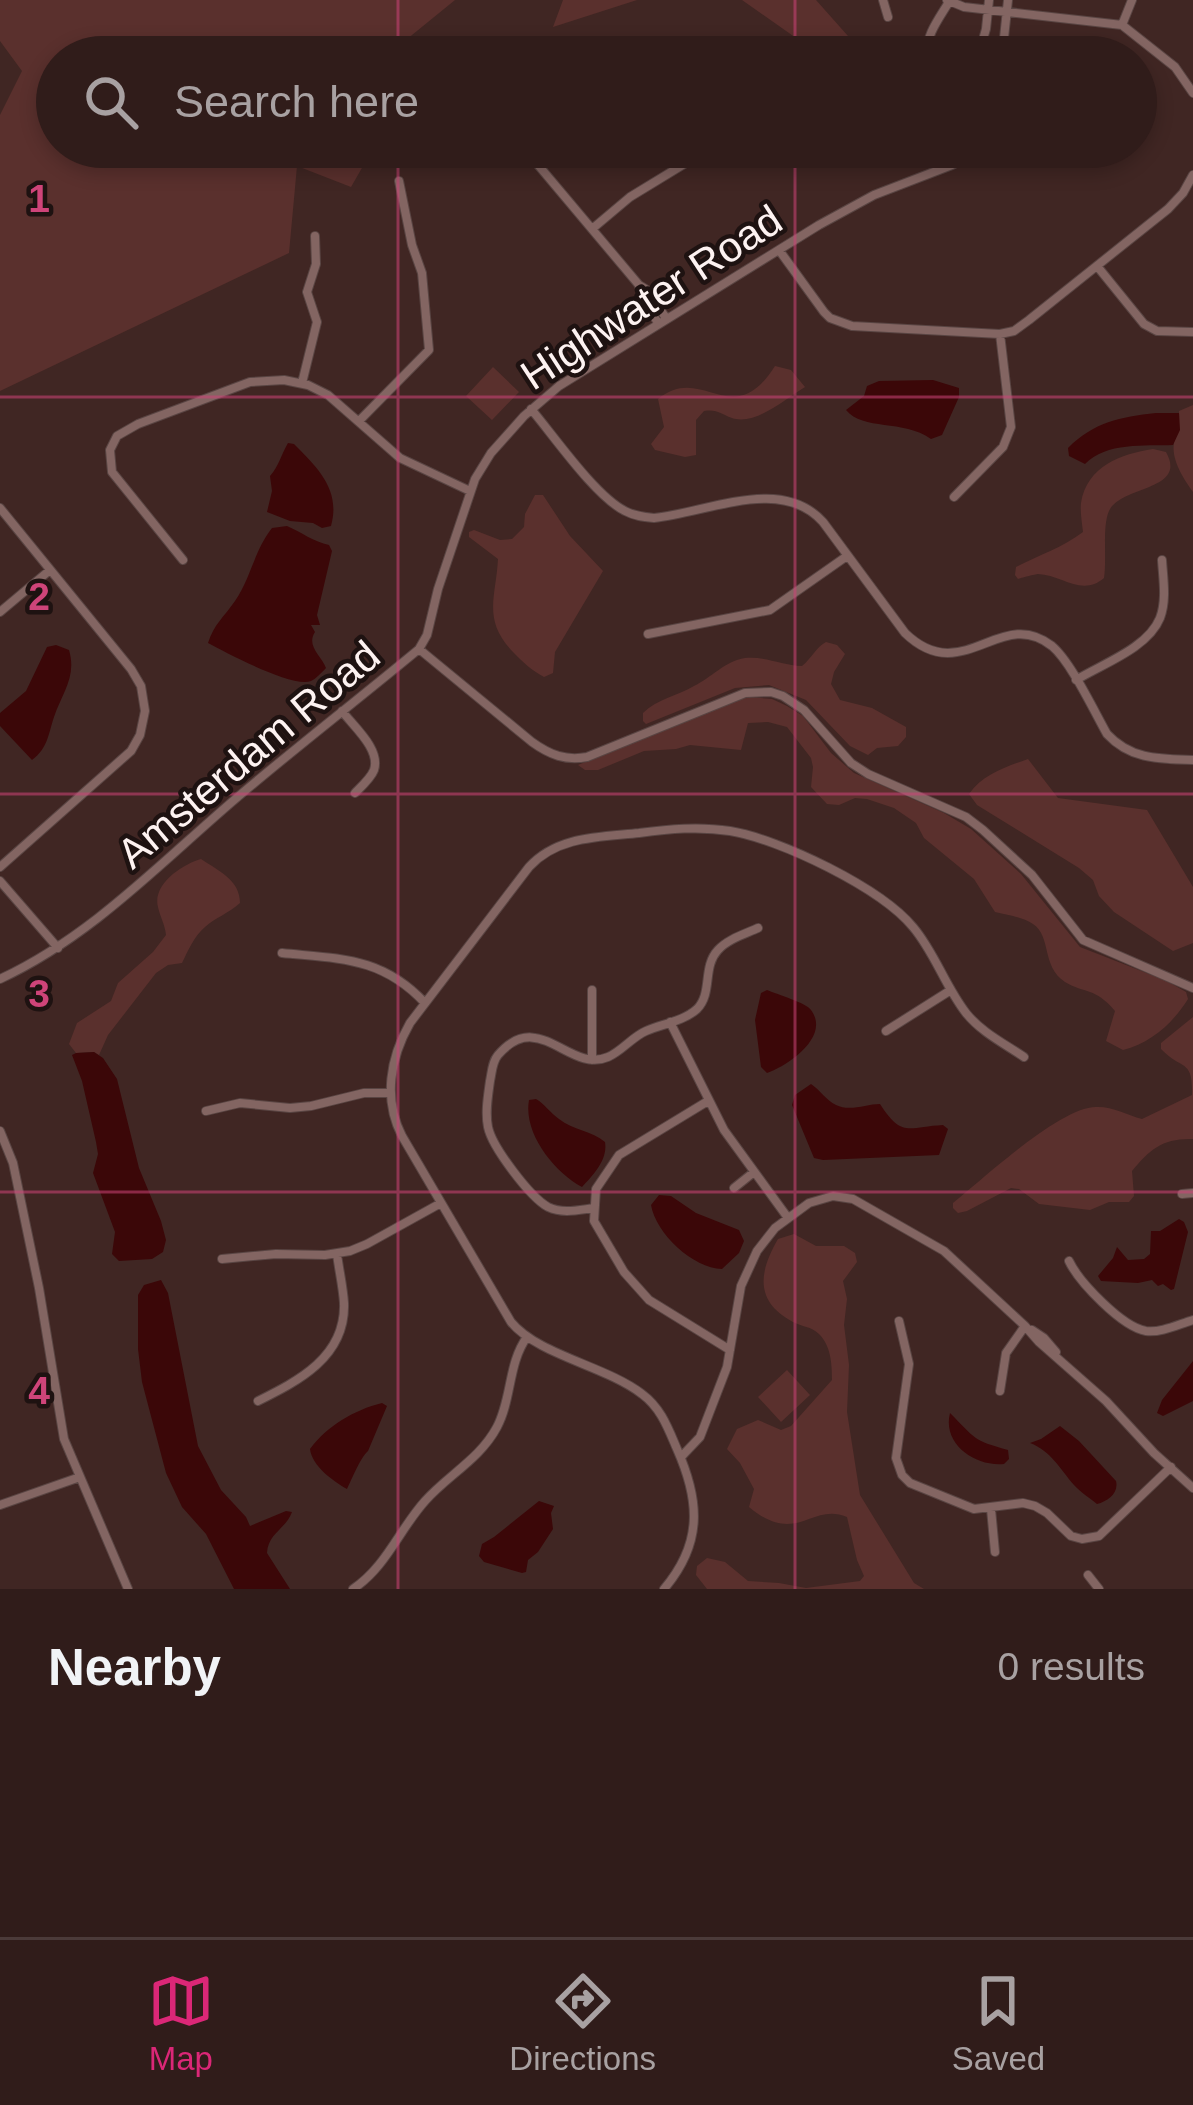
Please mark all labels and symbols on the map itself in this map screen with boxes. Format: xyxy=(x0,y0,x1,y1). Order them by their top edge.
text: 1 xyxy=(28,177,50,220)
street label: Highwater Road xyxy=(512,196,790,399)
text: 2 xyxy=(28,575,50,618)
street label: Amsterdam Road xyxy=(108,631,389,877)
text: 3 xyxy=(28,972,50,1015)
text: 4 xyxy=(28,1369,50,1412)

